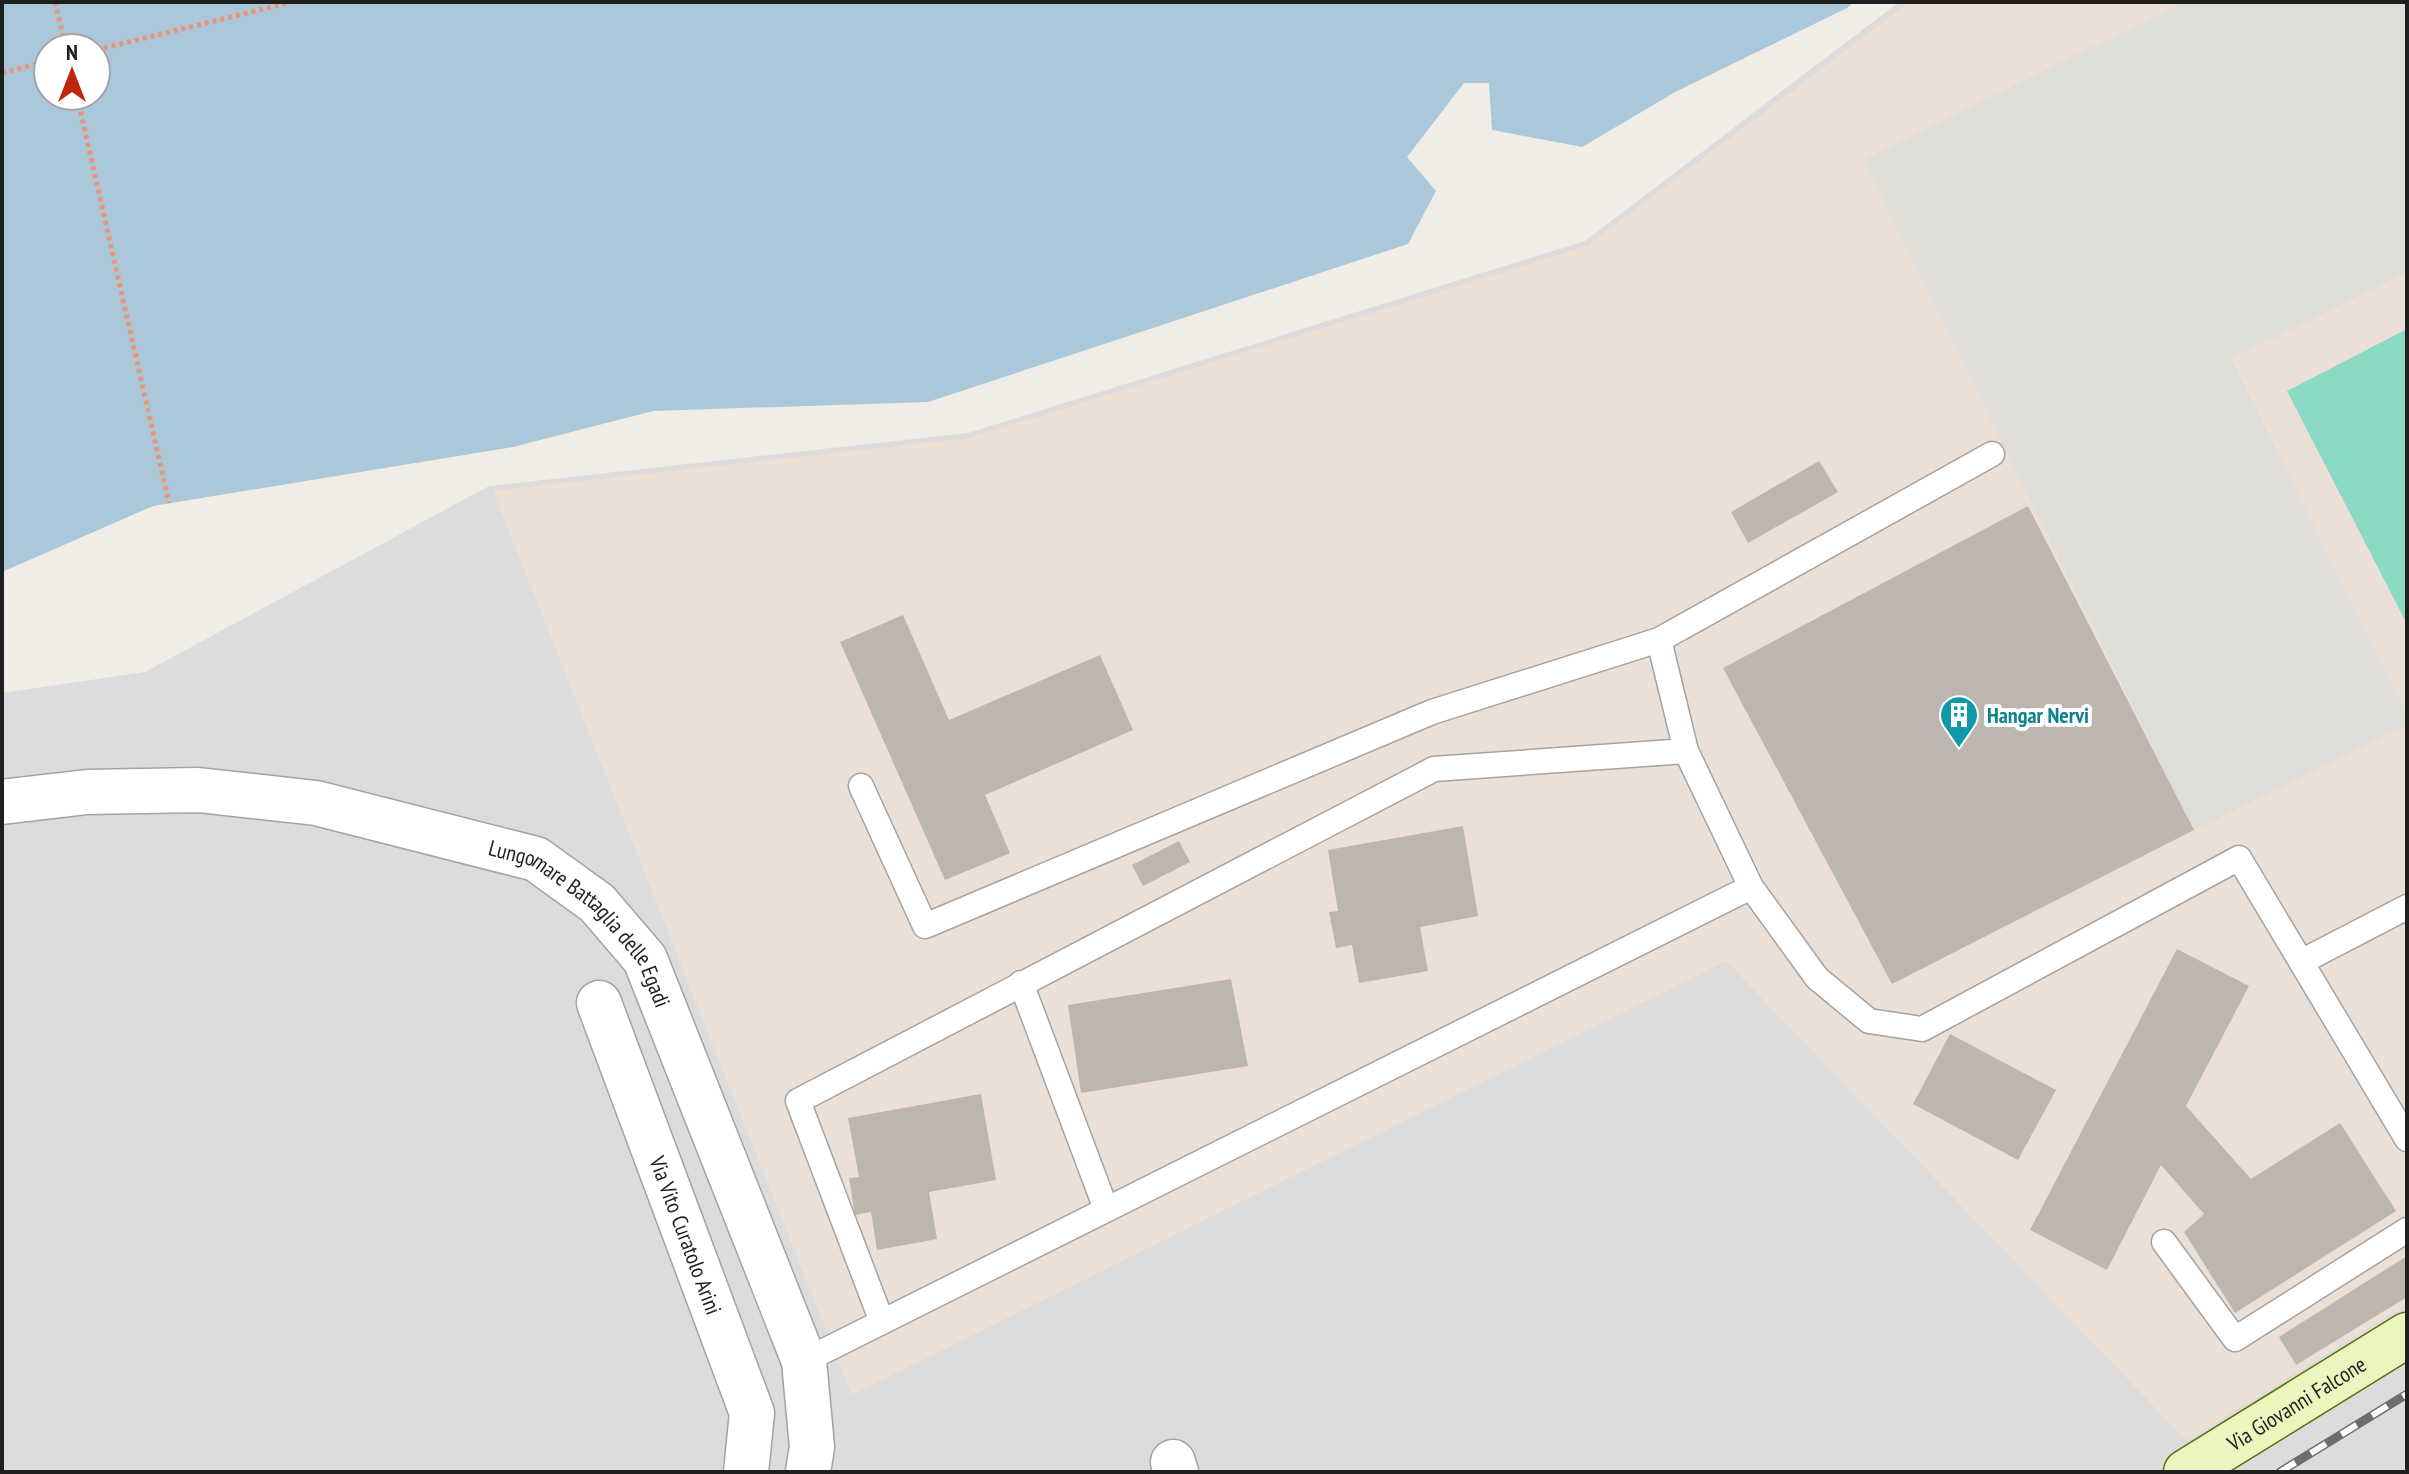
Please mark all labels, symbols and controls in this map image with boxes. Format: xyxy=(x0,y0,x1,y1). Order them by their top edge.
north arrow xyxy=(32,32,112,112)
text: N xyxy=(66,38,78,66)
building icon: Hangar Nervi xyxy=(1938,694,1980,749)
place label: Hangar Nervi xyxy=(1987,701,2089,729)
street label: Lungomare Battaglia delle Egadi xyxy=(486,834,677,1011)
street label: Via Vito Curatolo Arini xyxy=(643,1151,728,1318)
street label: Via Giovanni Falcone xyxy=(2221,1350,2371,1458)

